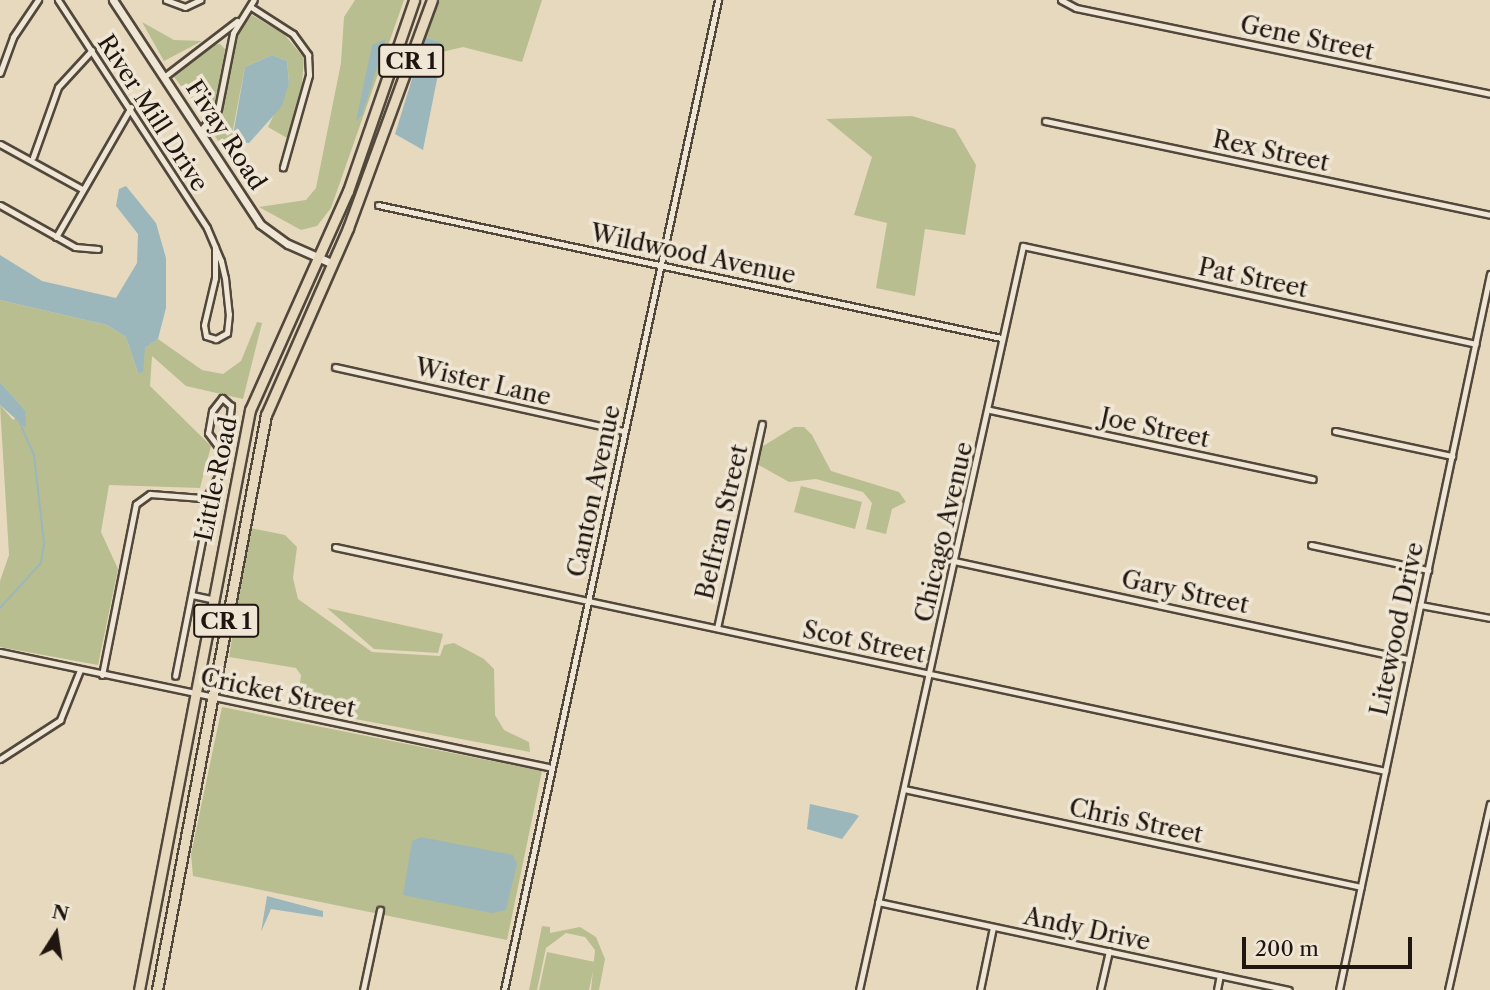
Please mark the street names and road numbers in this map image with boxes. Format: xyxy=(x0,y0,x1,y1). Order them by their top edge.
street label: Gene Street xyxy=(1238,10,1376,66)
street label: River Mill Drive xyxy=(92,29,214,197)
road number: CR 1 xyxy=(378,41,444,80)
street label: Fivay Road xyxy=(180,74,272,196)
street label: Rex Street xyxy=(1210,125,1332,177)
street label: Wildwood Avenue xyxy=(587,218,799,290)
street label: Pat Street xyxy=(1196,252,1310,304)
street label: Wister Lane xyxy=(412,352,554,412)
street label: Canton Avenue xyxy=(562,402,626,580)
street label: Joe Street xyxy=(1098,402,1212,454)
street label: Little Road xyxy=(189,414,243,544)
street label: Chicago Avenue xyxy=(909,439,979,625)
street label: Belfran Street xyxy=(690,442,754,602)
street label: Litewood Drive xyxy=(1365,540,1429,718)
street label: Gary Street xyxy=(1118,564,1252,620)
road number: CR 1 xyxy=(193,601,259,640)
street label: Scot Street xyxy=(800,615,928,669)
street label: Cricket Street xyxy=(198,663,358,723)
street label: Chris Street xyxy=(1067,793,1205,849)
street label: Andy Drive xyxy=(1021,901,1153,957)

